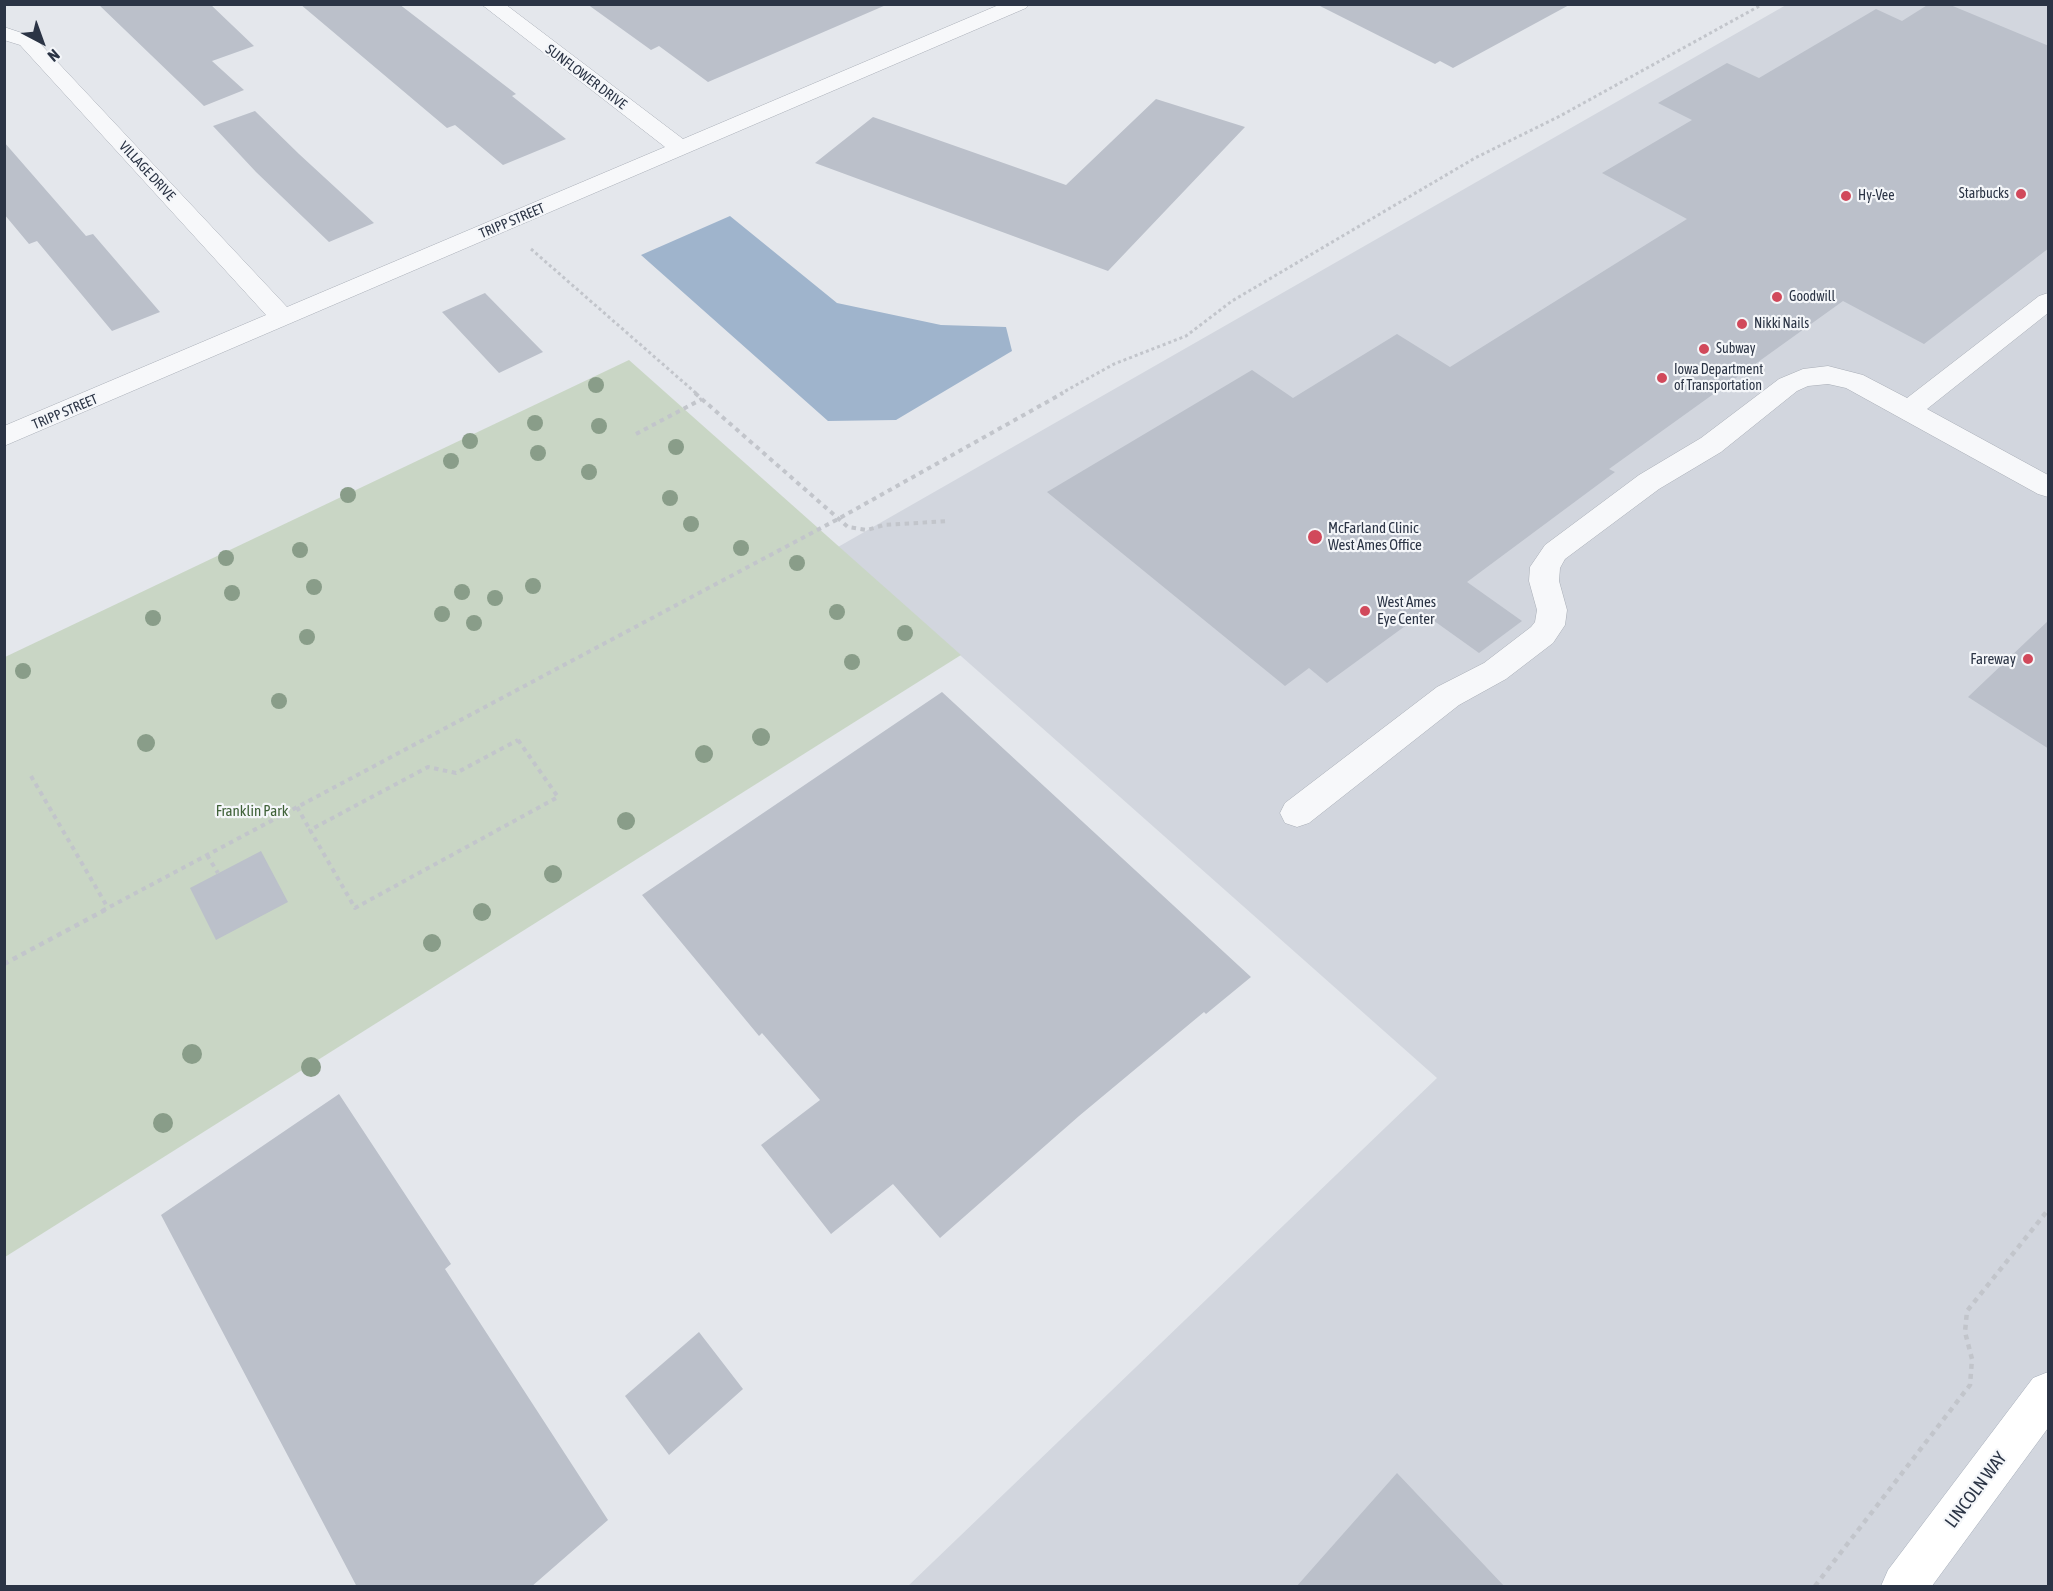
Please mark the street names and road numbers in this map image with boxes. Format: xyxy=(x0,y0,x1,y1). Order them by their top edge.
street label: SUNFLOWER DRIVE xyxy=(542,41,630,113)
street label: VILLAGE DRIVE xyxy=(115,138,179,204)
street label: TRIPP STREET xyxy=(477,200,547,242)
street label: TRIPP STREET xyxy=(30,391,100,433)
street label: LINCOLN WAY xyxy=(1941,1448,2011,1532)

